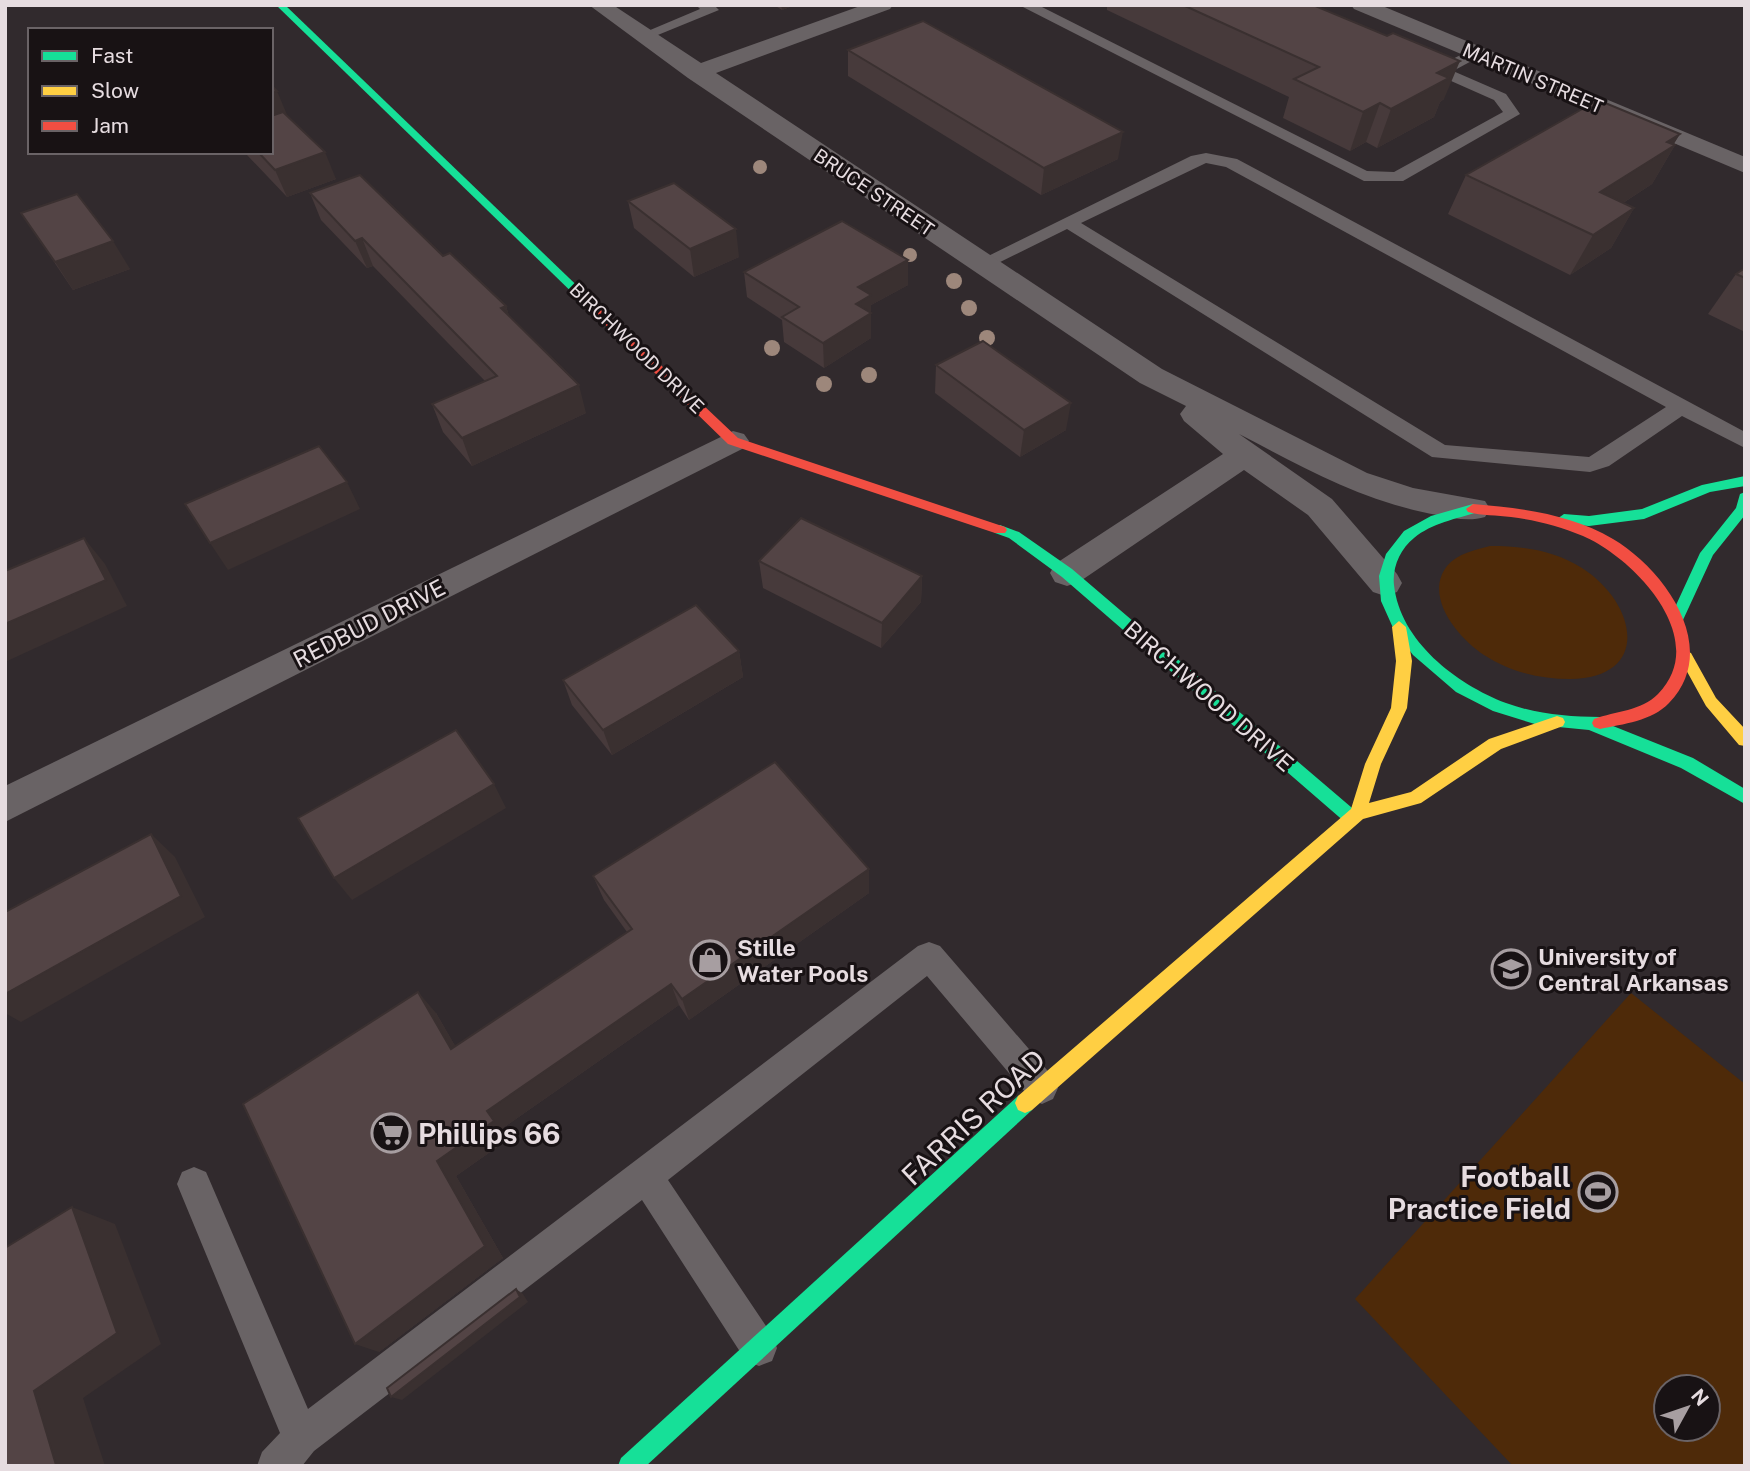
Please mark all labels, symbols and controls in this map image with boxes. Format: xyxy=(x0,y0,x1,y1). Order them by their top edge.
legend xyxy=(28,28,273,154)
street label: MARTIN STREET xyxy=(1459,38,1607,118)
text: Fast xyxy=(91,43,133,68)
text: Slow xyxy=(91,78,139,103)
text: Jam xyxy=(91,113,129,138)
street label: BRUCE STREET xyxy=(810,144,938,240)
street label: BIRCHWOOD DRIVE xyxy=(565,278,709,418)
street label: REDBUD DRIVE xyxy=(289,573,449,673)
street label: BIRCHWOOD DRIVE xyxy=(1119,615,1299,777)
place label: Stille Water Pools xyxy=(737,934,868,987)
shop icon: Stille Water Pools xyxy=(689,939,731,981)
place label: University of Central Arkansas xyxy=(1538,943,1729,996)
school or university icon: University of Central Arkansas xyxy=(1490,948,1532,990)
street label: FARRIS ROAD xyxy=(895,1042,1051,1192)
supermarket icon: Phillips 66 xyxy=(370,1112,412,1154)
place label: Phillips 66 xyxy=(418,1117,561,1150)
place label: Football Practice Field xyxy=(1388,1160,1571,1225)
sports icon: Football Practice Field xyxy=(1577,1171,1619,1213)
north arrow xyxy=(1652,1373,1722,1443)
text: N xyxy=(1687,1384,1713,1410)

